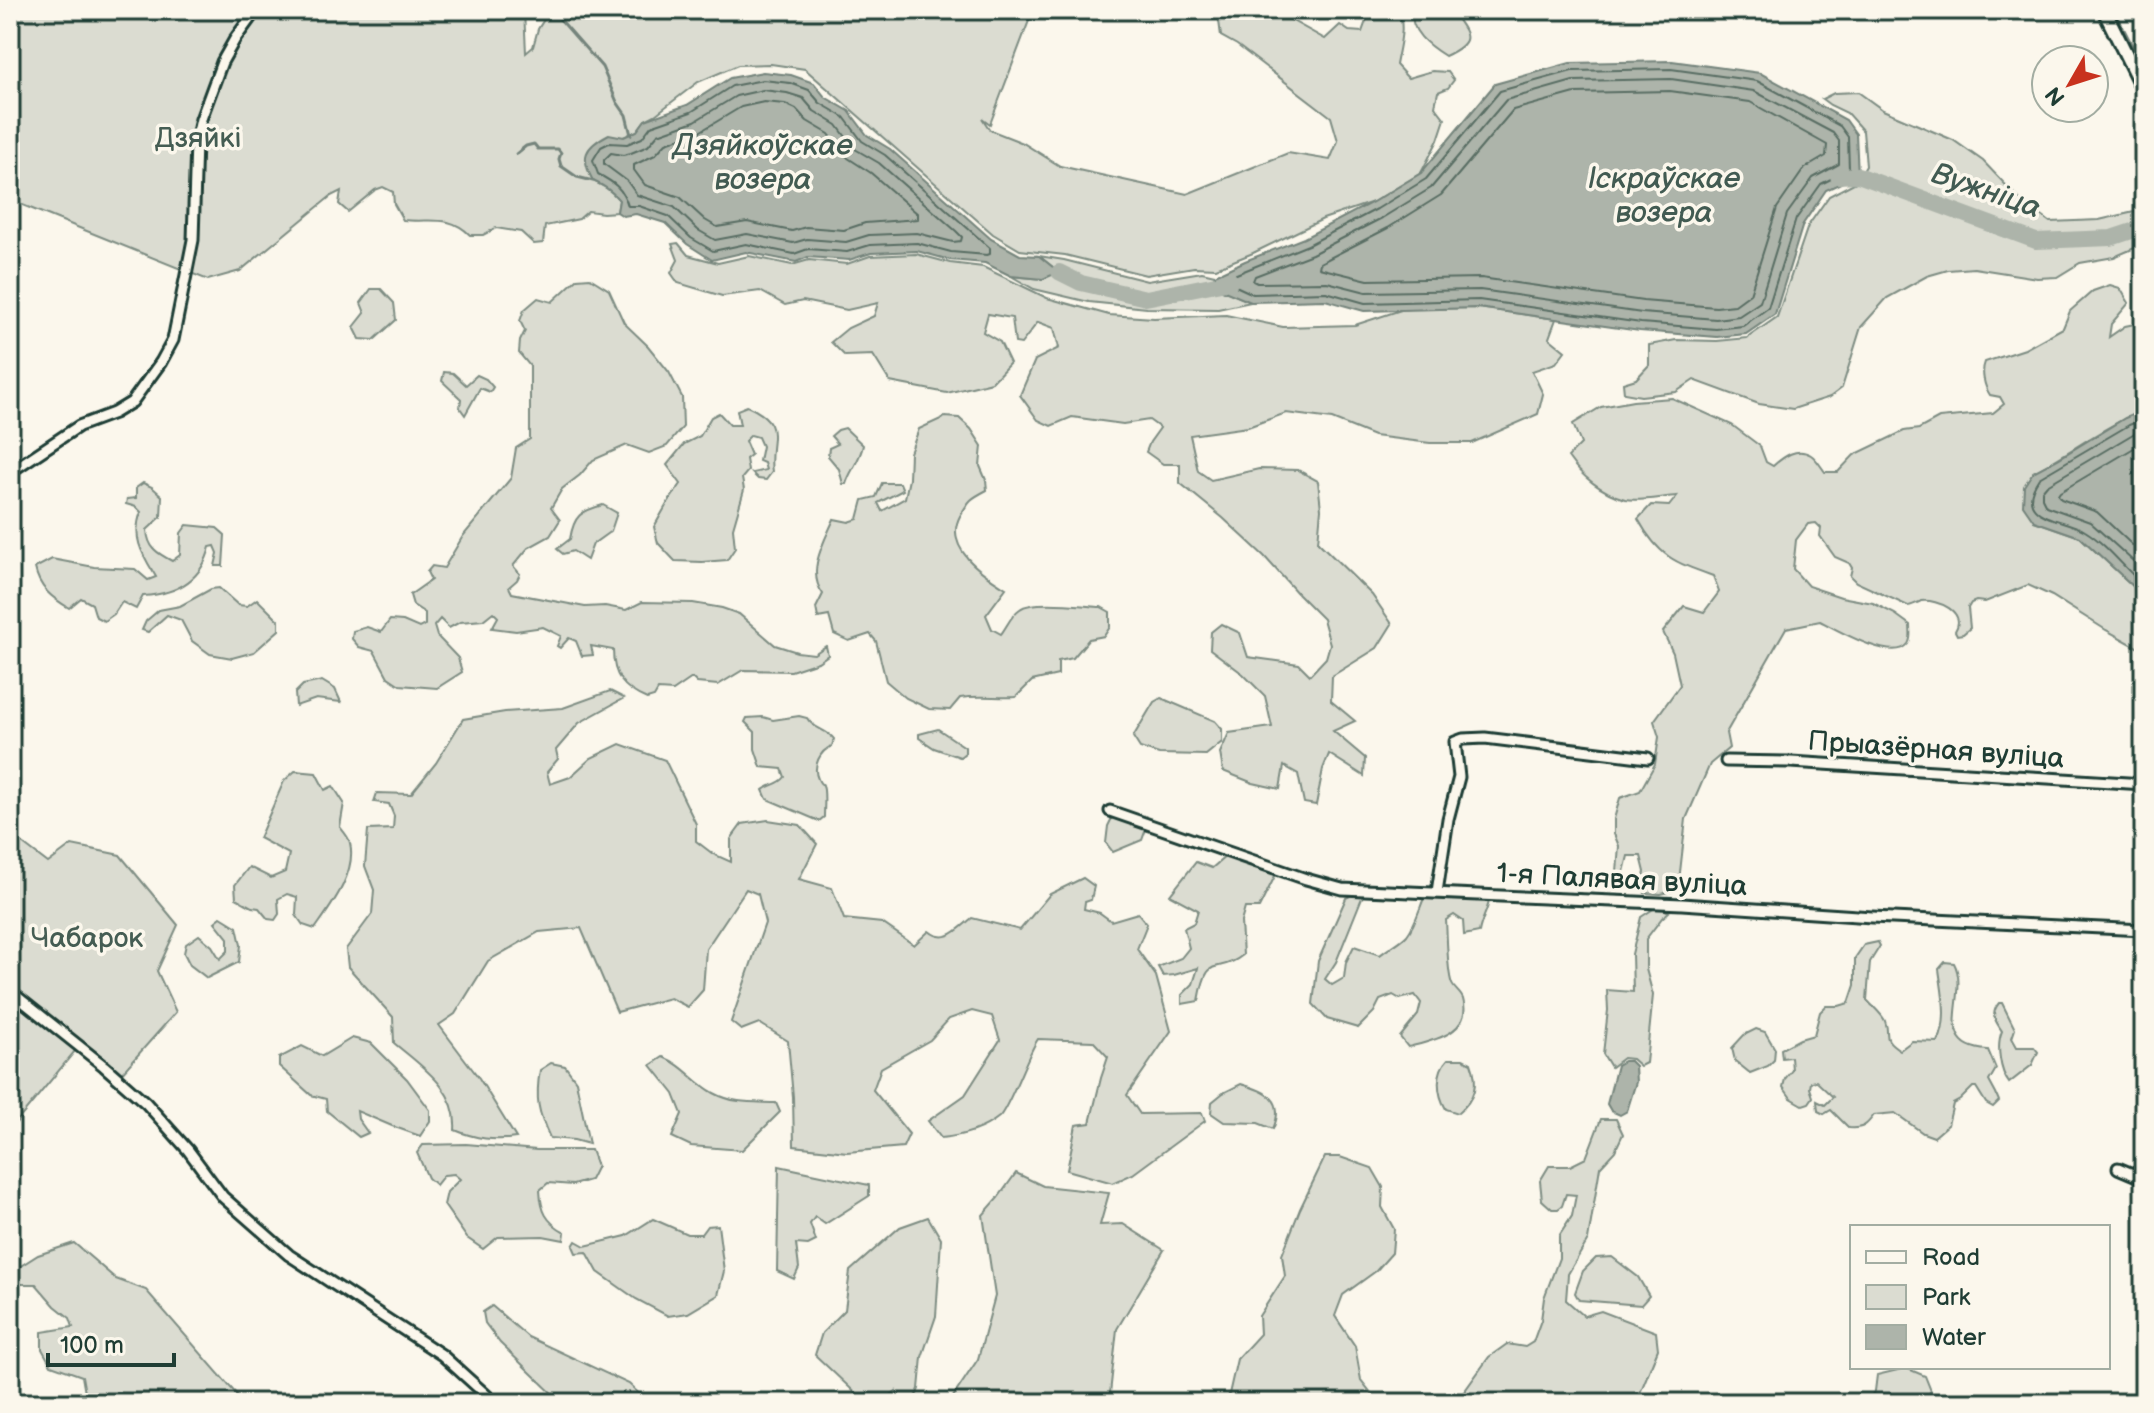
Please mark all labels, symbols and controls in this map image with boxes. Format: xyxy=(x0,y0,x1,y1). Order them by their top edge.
north arrow xyxy=(2030,44,2110,124)
text: N xyxy=(2040,81,2071,111)
park label: Дзяйкі xyxy=(155,122,241,155)
water label: Дзяйкоўскае возера xyxy=(671,128,853,198)
water label: Вужніца xyxy=(1926,155,2046,227)
water label: Іскраўскае возера xyxy=(1588,161,1741,231)
street label: Прыазёрная вуліца xyxy=(1807,725,2066,775)
street label: 1-я Палявая вуліца xyxy=(1496,857,1749,903)
park label: Чабарок xyxy=(31,922,143,955)
legend xyxy=(1850,1225,2110,1369)
text: Road xyxy=(1922,1243,1980,1272)
text: Park xyxy=(1922,1283,1970,1312)
scale bar xyxy=(48,1317,174,1367)
text: Water xyxy=(1922,1323,1986,1352)
text: 100 m xyxy=(60,1331,124,1360)

